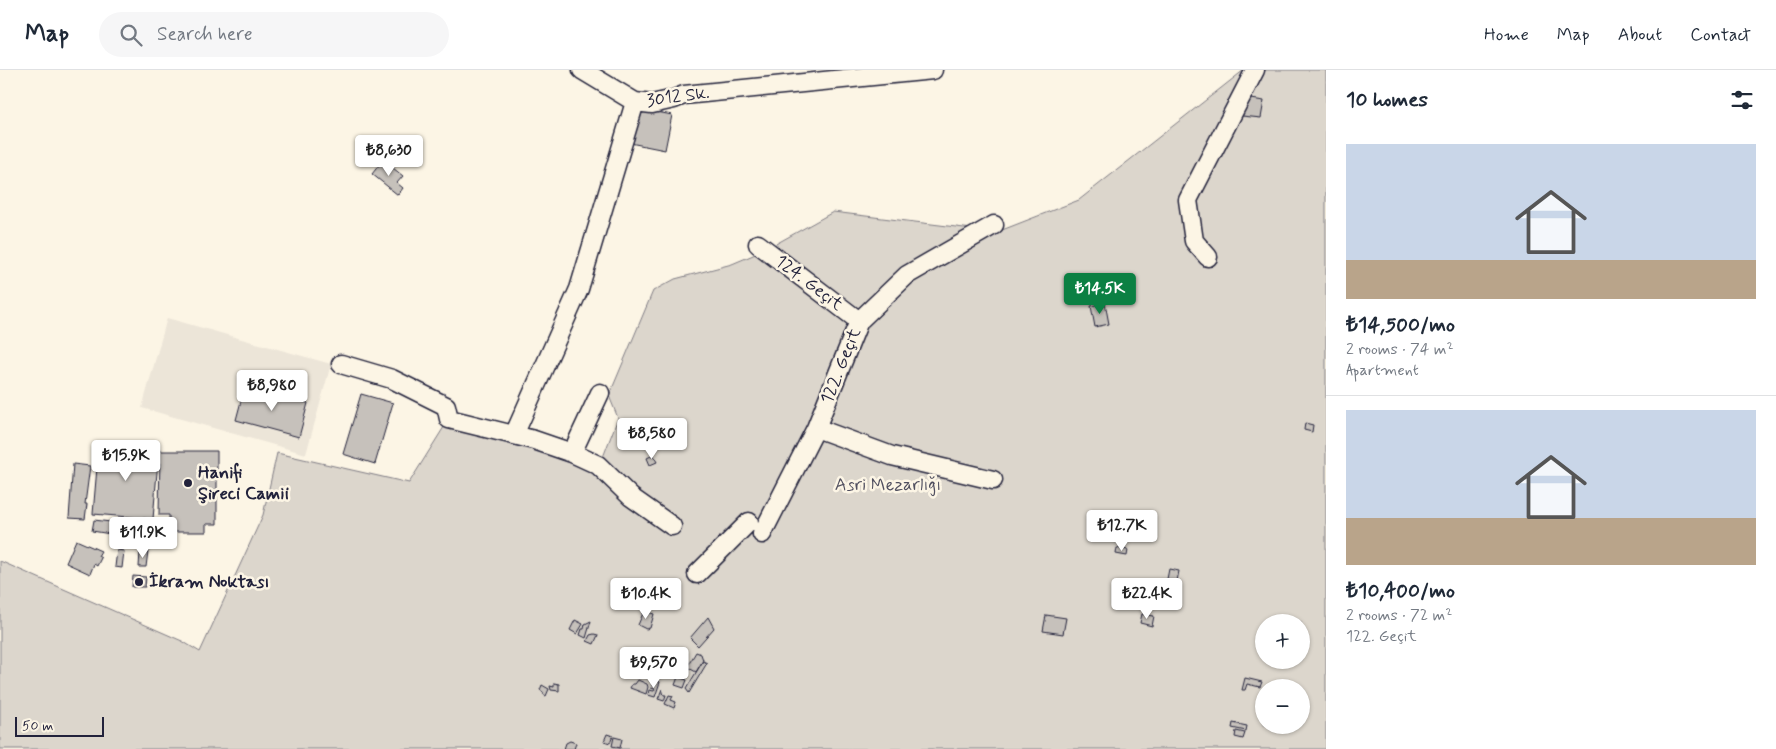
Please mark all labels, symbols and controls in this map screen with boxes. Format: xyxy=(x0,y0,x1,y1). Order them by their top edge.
search box xyxy=(99,12,449,57)
text: Map xyxy=(25,19,69,50)
icon: search xyxy=(117,21,145,49)
text: Search here xyxy=(157,22,253,47)
text: Home xyxy=(1484,23,1529,47)
text: Map xyxy=(1557,23,1590,47)
text: About xyxy=(1618,23,1662,47)
text: Contact xyxy=(1690,23,1751,47)
street label: 3012 Sk. xyxy=(645,81,711,113)
text: 10 homes xyxy=(1346,86,1428,114)
icon: filters xyxy=(1728,86,1756,114)
pin: ₺8,630 xyxy=(348,134,430,177)
text: ₺8,630 xyxy=(366,140,412,161)
icon: home xyxy=(1506,177,1596,267)
street label: 124. Geçit xyxy=(770,249,848,317)
pin: ₺14.5K xyxy=(1059,272,1141,315)
text: ₺14.5K xyxy=(1075,278,1125,299)
text: ₺14,500/mo xyxy=(1346,311,1455,339)
street label: 122. Geçit xyxy=(815,324,867,407)
text: 2 rooms · 74 m² xyxy=(1346,339,1454,360)
text: Apartment xyxy=(1346,360,1419,381)
pin: ₺8,980 xyxy=(231,370,313,412)
text: ₺8,980 xyxy=(248,375,296,396)
pin: ₺8,580 xyxy=(611,418,693,460)
text: ₺8,580 xyxy=(628,423,676,444)
pin: ₺15.9K xyxy=(85,440,167,482)
icon: home xyxy=(1506,442,1596,532)
text: ₺15.9K xyxy=(102,445,150,466)
place label: Hanifi Şireci Camii xyxy=(198,461,289,506)
park label: Asri Mezarlığı xyxy=(835,473,941,497)
marker: Hanifi Şireci Camii xyxy=(182,477,194,489)
pin: ₺12.7K xyxy=(1081,510,1163,552)
text: ₺12.7K xyxy=(1097,515,1147,536)
pin: ₺11.9K xyxy=(102,516,184,559)
text: ₺11.9K xyxy=(120,522,166,543)
place label: İkram Noktası xyxy=(149,570,269,594)
marker: İkram Noktası xyxy=(133,576,145,588)
text: ₺10,400/mo xyxy=(1346,577,1455,605)
pin: ₺10.4K xyxy=(605,578,687,620)
pin: ₺22.4K xyxy=(1106,578,1188,620)
text: ₺10.4K xyxy=(621,583,671,604)
text: ₺22.4K xyxy=(1122,583,1172,604)
text: 2 rooms · 72 m² xyxy=(1346,605,1452,626)
map controls xyxy=(1255,614,1310,734)
button: + xyxy=(1255,614,1310,669)
text: 122. Geçit xyxy=(1346,626,1417,647)
pin: ₺9,570 xyxy=(613,646,695,689)
text: ₺9,570 xyxy=(631,652,677,673)
button: − xyxy=(1255,679,1310,734)
scale bar xyxy=(15,714,104,737)
text: 50 m xyxy=(22,717,53,735)

